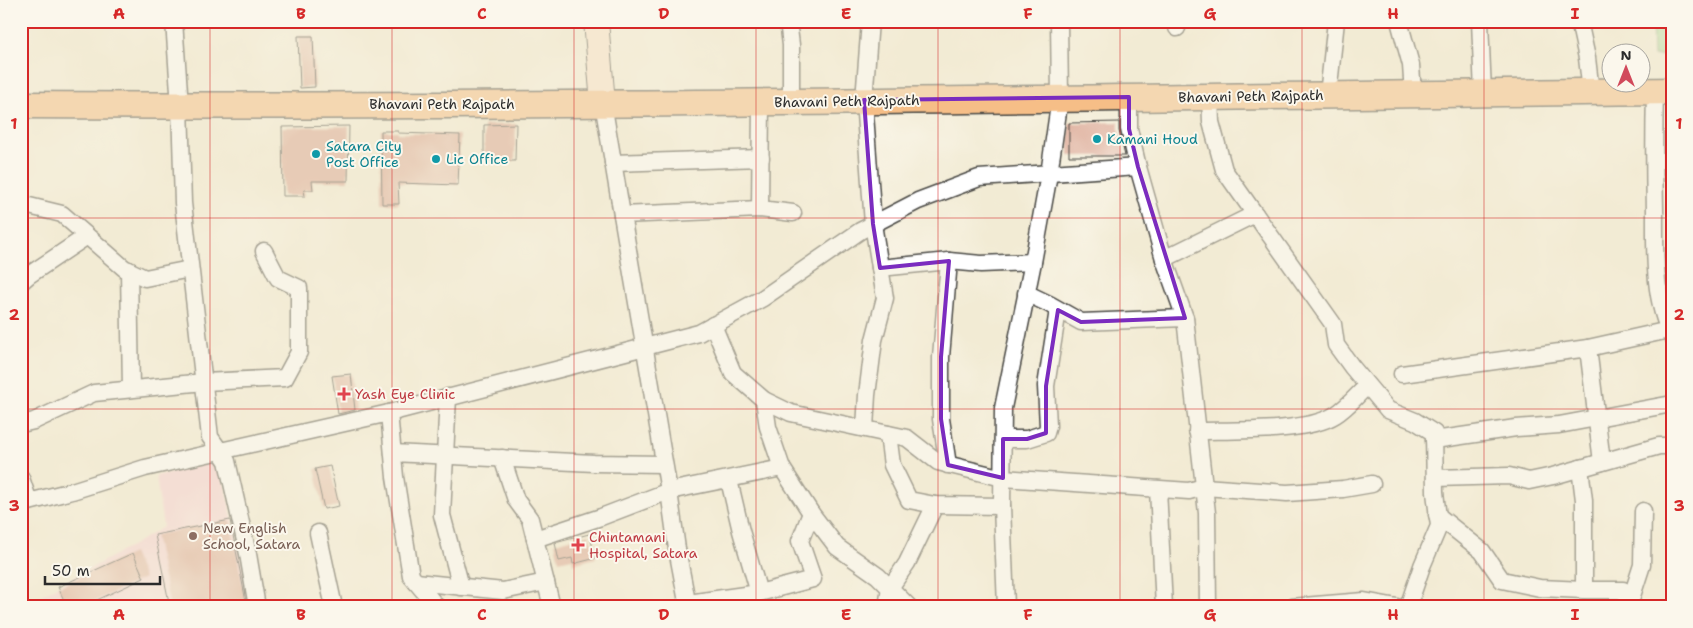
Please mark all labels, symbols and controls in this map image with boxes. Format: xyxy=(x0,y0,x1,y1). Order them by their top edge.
text: A xyxy=(113,3,125,24)
text: B xyxy=(296,3,306,24)
text: C xyxy=(477,3,487,24)
text: D xyxy=(658,3,670,24)
text: E xyxy=(841,3,851,24)
text: F xyxy=(1023,3,1033,24)
text: G xyxy=(1204,3,1217,24)
text: H xyxy=(1387,3,1399,24)
text: I xyxy=(1571,3,1580,24)
north arrow xyxy=(1600,42,1650,92)
text: N xyxy=(1620,46,1632,64)
street label: Bhavani Peth Rajpath xyxy=(1178,86,1324,106)
street label: Bhavani Peth Rajpath xyxy=(774,91,920,111)
street label: Bhavani Peth Rajpath xyxy=(369,95,515,113)
text: 1 xyxy=(10,113,18,134)
text: 1 xyxy=(1675,113,1683,134)
place label: Kamani Houd xyxy=(1107,130,1198,148)
marker: Kamani Houd xyxy=(1091,133,1103,145)
place label: Satara City Post Office xyxy=(326,137,402,171)
marker: Satara City Post Office xyxy=(310,148,322,160)
place label: Lic Office xyxy=(446,150,508,168)
marker: Lic Office xyxy=(430,153,442,165)
text: 2 xyxy=(8,304,20,325)
text: 2 xyxy=(1673,304,1685,325)
place label: Yash Eye Clinic xyxy=(355,385,455,403)
marker: Yash Eye Clinic xyxy=(337,387,351,401)
text: 3 xyxy=(8,495,20,516)
text: 3 xyxy=(1673,495,1685,516)
place label: New English School, Satara xyxy=(203,519,300,553)
place label: Chintamani Hospital, Satara xyxy=(589,528,698,562)
marker: New English School, Satara xyxy=(187,530,199,542)
marker: Chintamani Hospital, Satara xyxy=(571,538,585,552)
scale bar xyxy=(45,553,160,585)
text: 50 m xyxy=(52,561,90,581)
text: A xyxy=(113,604,125,625)
text: B xyxy=(296,604,306,625)
text: C xyxy=(477,604,487,625)
text: D xyxy=(658,604,670,625)
text: E xyxy=(841,604,851,625)
text: F xyxy=(1023,604,1033,625)
text: G xyxy=(1204,604,1217,625)
text: H xyxy=(1387,604,1399,625)
text: I xyxy=(1571,604,1580,625)

